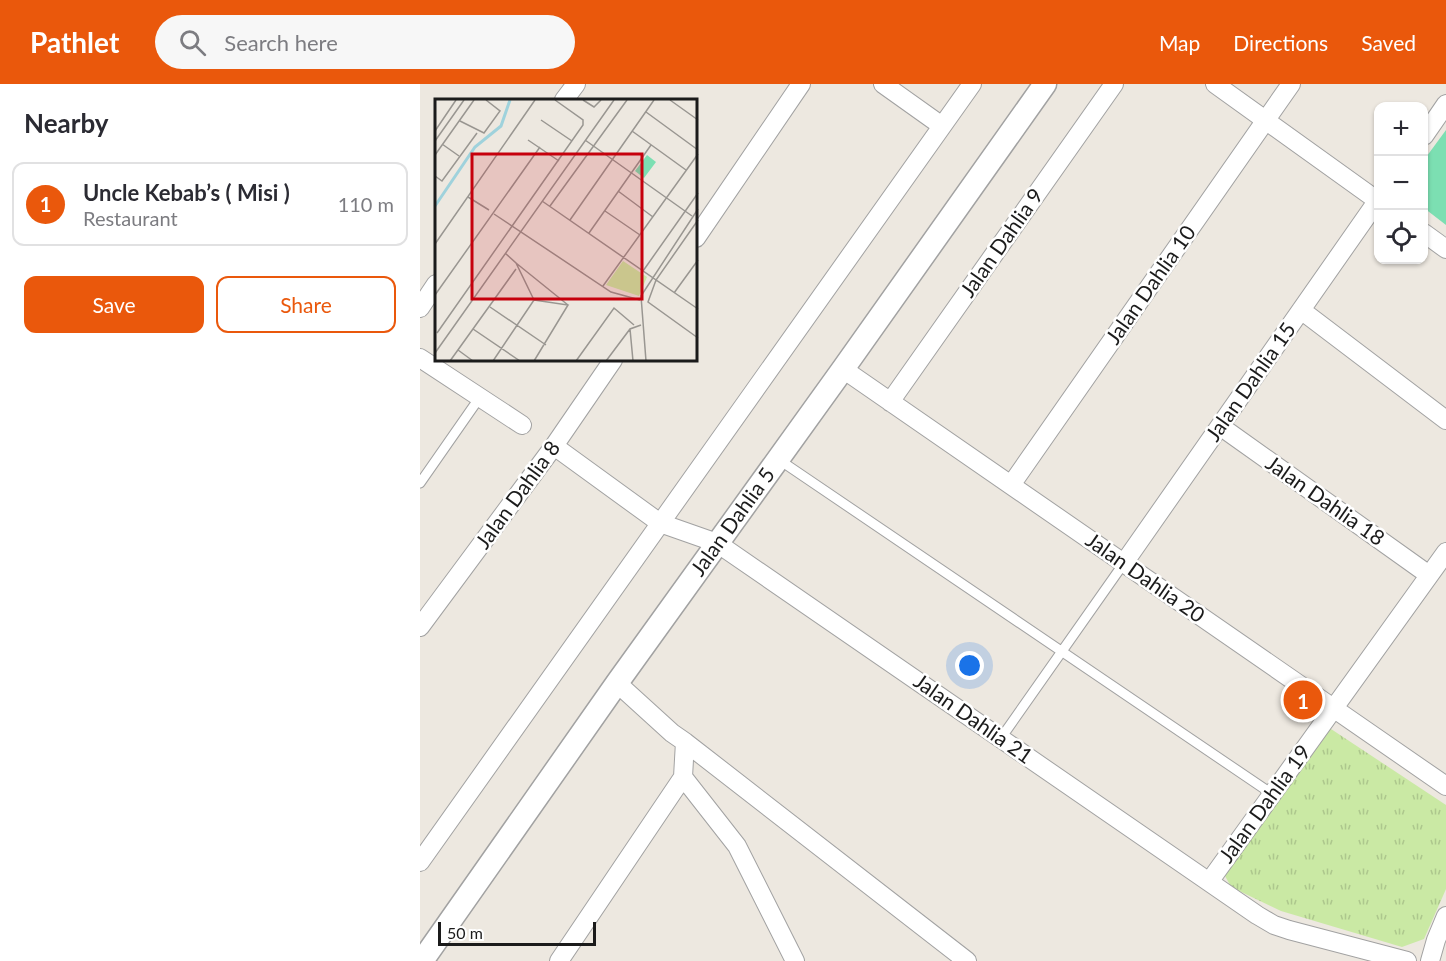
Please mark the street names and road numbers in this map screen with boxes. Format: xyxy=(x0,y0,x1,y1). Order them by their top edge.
street label: Jalan Dahlia 9 xyxy=(954,183,1047,301)
street label: Jalan Dahlia 10 xyxy=(1100,220,1200,348)
street label: Jalan Dahlia 15 xyxy=(1200,317,1300,445)
street label: Jalan Dahlia 8 xyxy=(469,435,564,553)
street label: Jalan Dahlia 18 xyxy=(1262,450,1390,550)
street label: Jalan Dahlia 5 xyxy=(684,462,779,580)
street label: Jalan Dahlia 20 xyxy=(1082,527,1210,627)
street label: Jalan Dahlia 21 xyxy=(910,668,1038,768)
street label: Jalan Dahlia 19 xyxy=(1213,739,1315,867)

